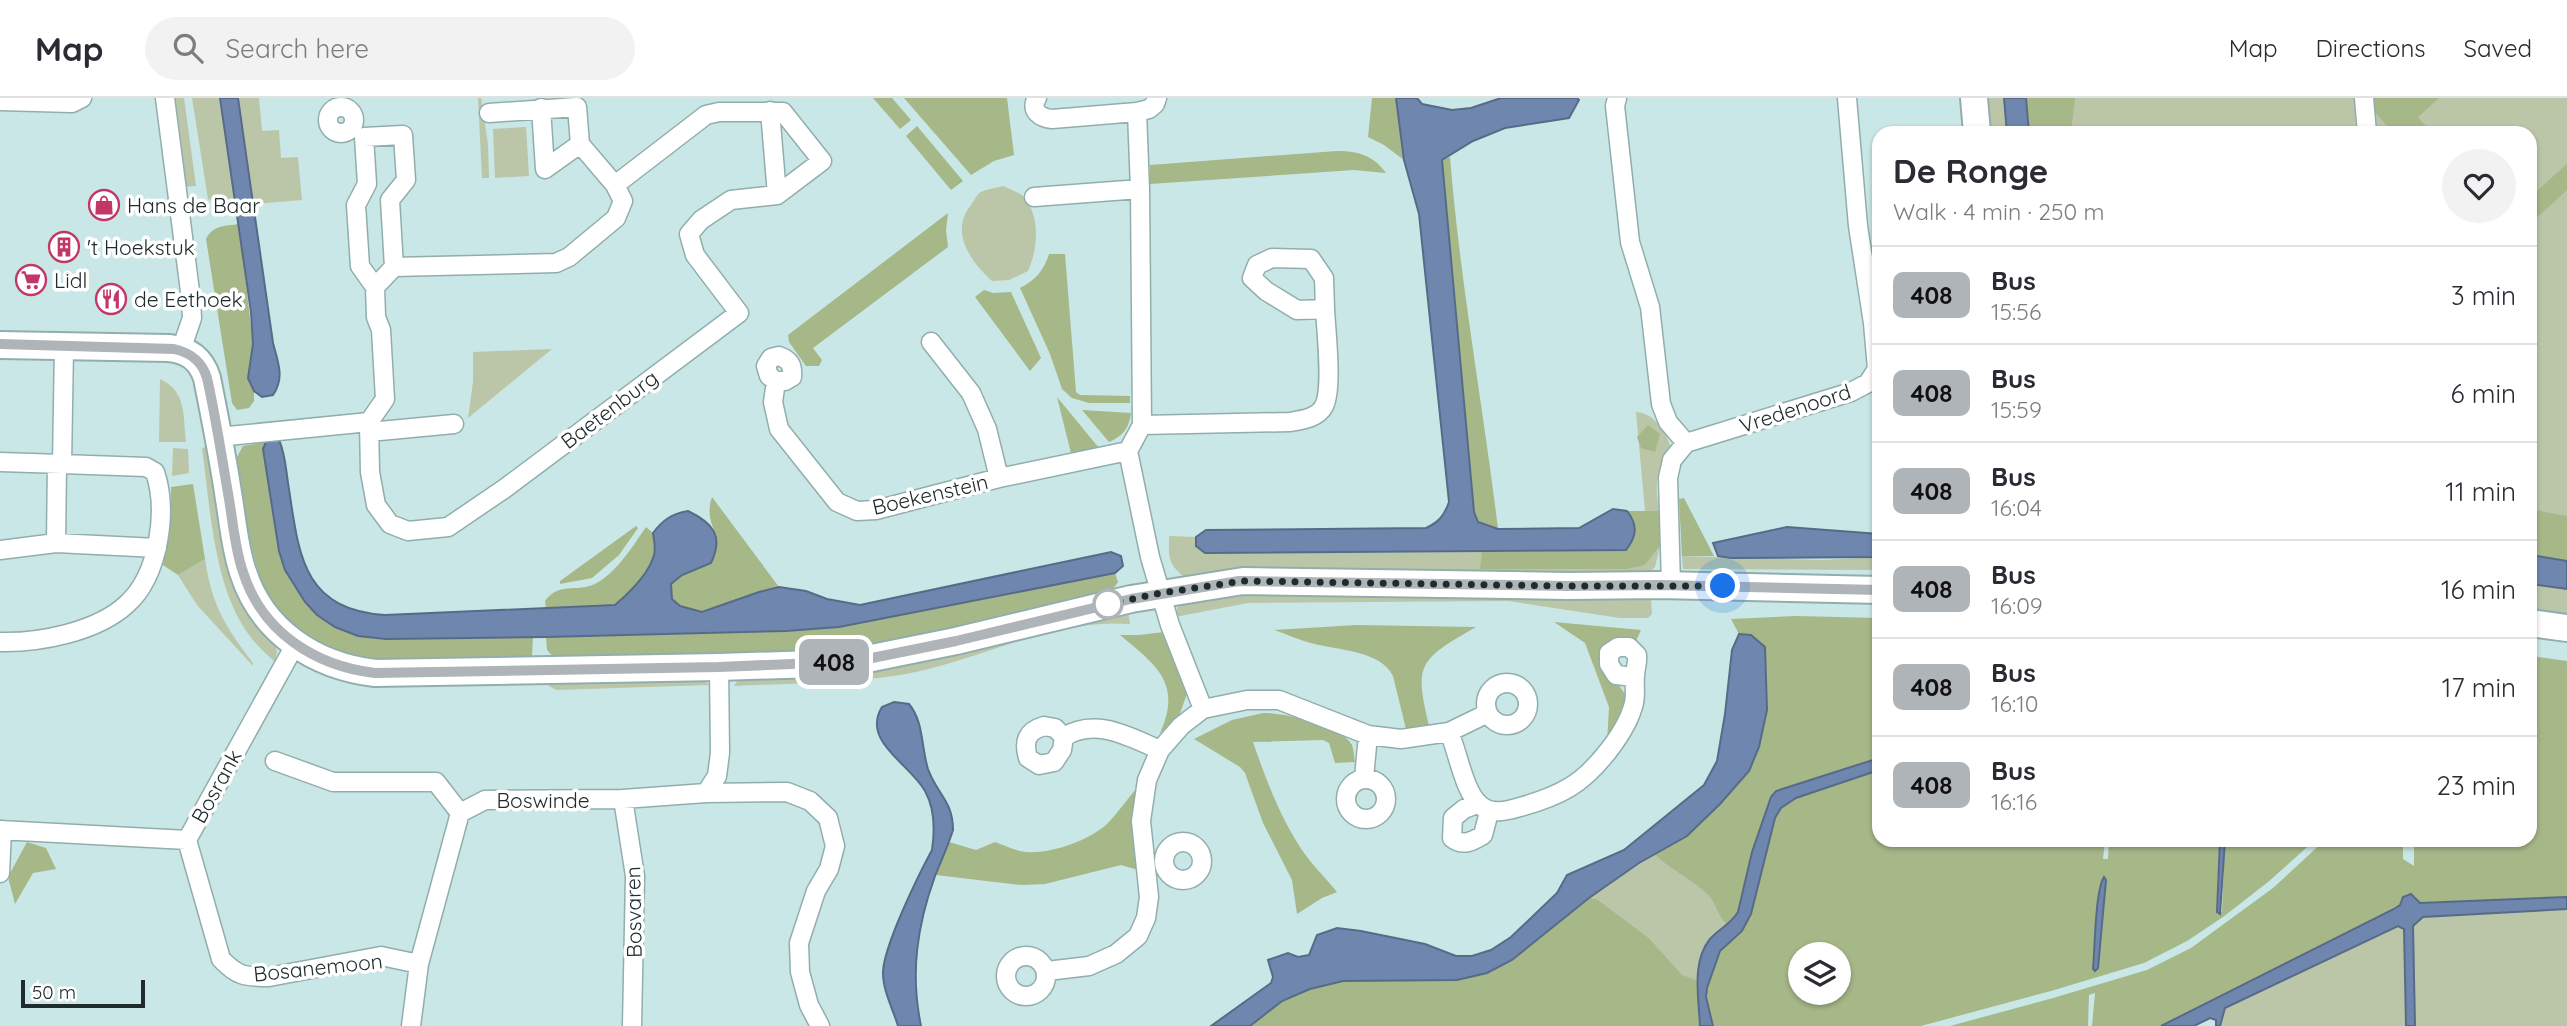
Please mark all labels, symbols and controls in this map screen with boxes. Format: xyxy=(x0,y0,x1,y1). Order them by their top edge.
search box xyxy=(145,17,635,80)
text: Map xyxy=(35,28,103,69)
icon: search xyxy=(169,29,207,67)
text: Search here xyxy=(225,32,369,65)
text: Map xyxy=(2229,33,2278,63)
text: Directions xyxy=(2316,33,2426,63)
text: Saved xyxy=(2464,33,2532,63)
button: heart xyxy=(2442,149,2516,223)
text: De Ronge xyxy=(1893,150,2048,191)
shop icon: Hans de Baar xyxy=(87,188,121,222)
place label: Hans de Baar xyxy=(127,192,260,218)
text: Walk · 4 min · 250 m xyxy=(1893,197,2104,226)
building icon: 't Hoekstuk xyxy=(47,230,81,264)
place label: 't Hoekstuk xyxy=(87,234,195,260)
supermarket icon: Lidl xyxy=(14,263,48,297)
text: Bus xyxy=(1991,264,2036,297)
place label: Lidl xyxy=(54,267,87,293)
text: 3 min xyxy=(2451,279,2516,312)
text: 408 xyxy=(1911,280,1953,310)
restaurant icon: de Eethoek xyxy=(94,282,128,316)
place label: de Eethoek xyxy=(134,286,243,312)
text: 15:56 xyxy=(1991,297,2041,326)
text: Bus xyxy=(1991,362,2036,395)
street label: Baetenburg xyxy=(555,364,663,454)
text: 6 min xyxy=(2451,377,2516,410)
street label: Vredenoord xyxy=(1736,378,1854,438)
text: 408 xyxy=(1911,378,1953,408)
text: 15:59 xyxy=(1991,395,2042,424)
text: Bus xyxy=(1991,460,2036,493)
street label: Boekenstein xyxy=(869,468,991,520)
text: 11 min xyxy=(2445,475,2516,508)
text: 408 xyxy=(1911,476,1953,506)
text: 16:04 xyxy=(1991,493,2042,522)
text: Bus xyxy=(1991,558,2036,591)
your location xyxy=(1705,568,1740,603)
text: 16 min xyxy=(2441,573,2516,606)
text: 408 xyxy=(1911,574,1953,604)
unlabelled marker xyxy=(1093,589,1123,619)
text: 16:09 xyxy=(1991,591,2043,620)
line badge: 408 xyxy=(794,639,874,685)
text: 408 xyxy=(813,647,855,677)
text: Bus xyxy=(1991,656,2036,689)
text: 17 min xyxy=(2442,671,2516,704)
text: 408 xyxy=(1911,672,1953,702)
text: 16:10 xyxy=(1991,689,2038,718)
street label: Bosrank xyxy=(185,745,247,827)
text: Bus xyxy=(1991,754,2036,787)
text: 23 min xyxy=(2437,769,2516,802)
text: 408 xyxy=(1911,770,1953,800)
street label: Boswinde xyxy=(496,787,590,813)
text: 16:16 xyxy=(1991,787,2037,816)
street label: Bosvaren xyxy=(619,866,647,958)
map controls xyxy=(1788,942,1851,1005)
button: layers xyxy=(1788,942,1851,1005)
street label: Bosanemoon xyxy=(252,947,384,987)
scale bar xyxy=(21,977,145,1009)
text: 50 m xyxy=(32,980,76,1004)

